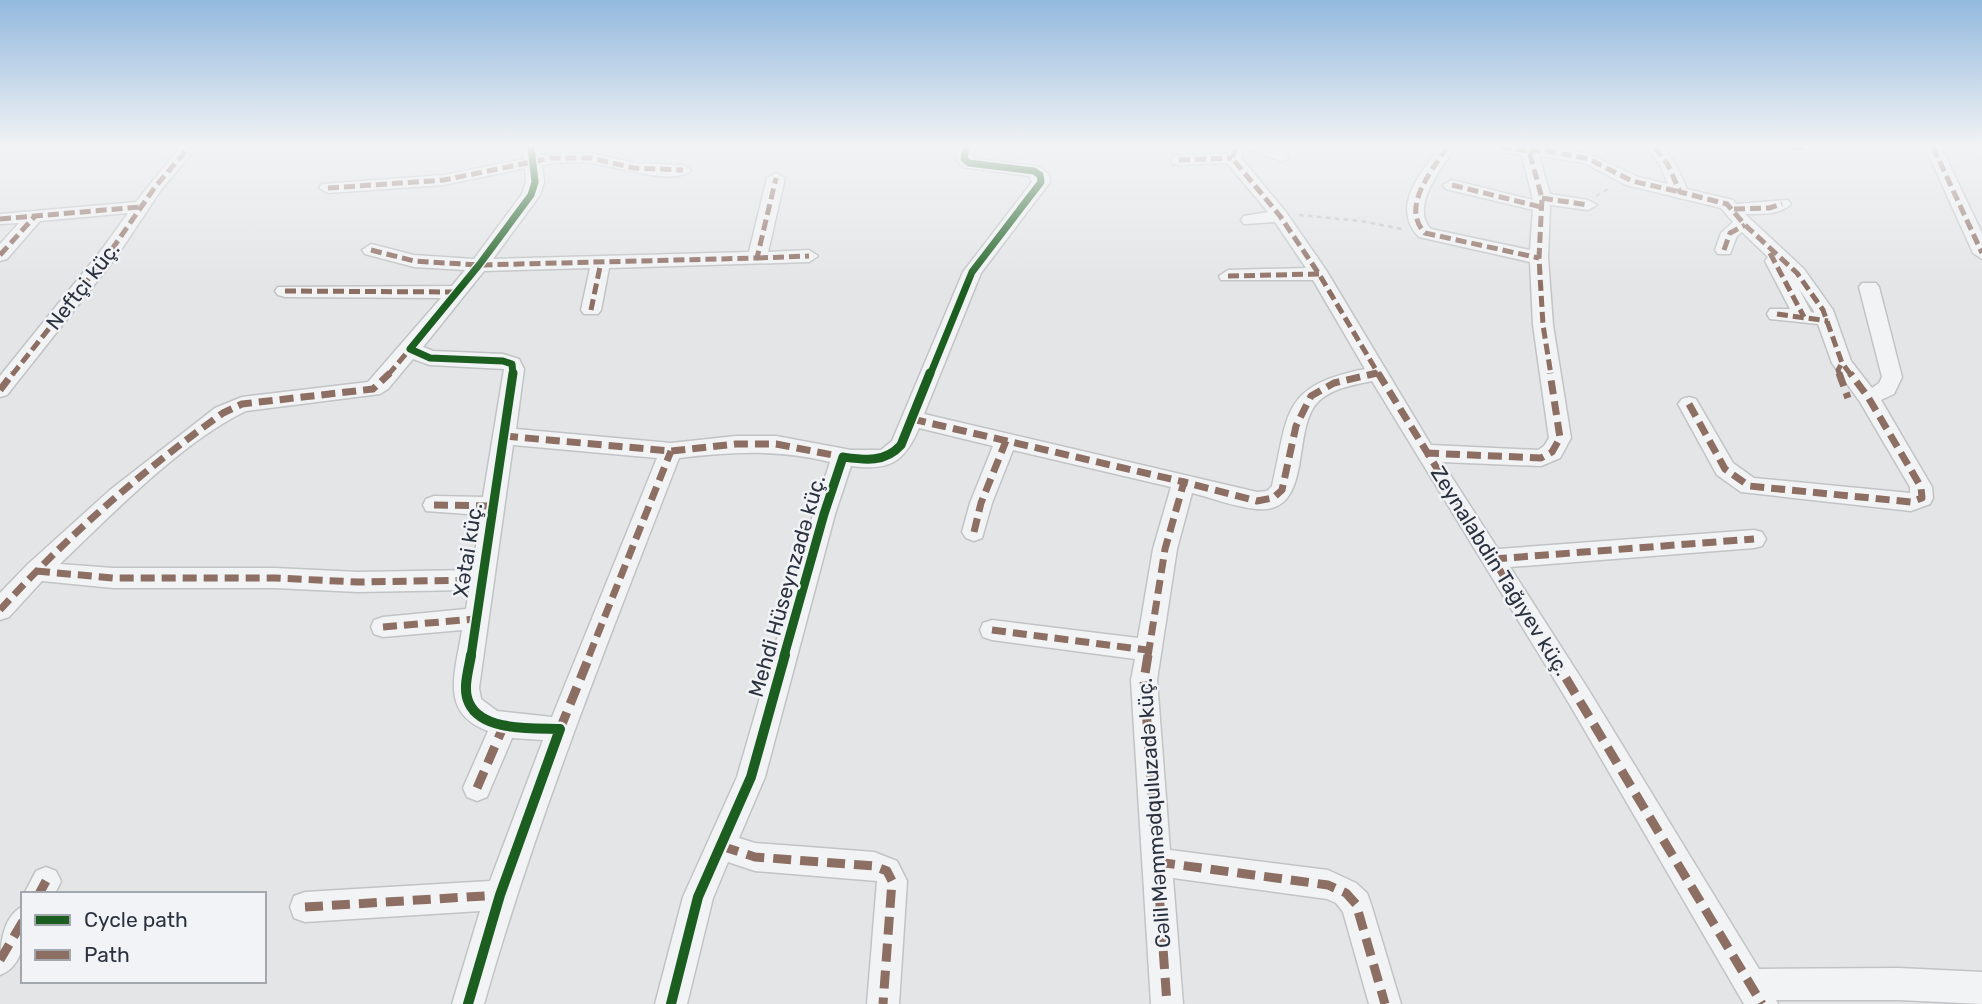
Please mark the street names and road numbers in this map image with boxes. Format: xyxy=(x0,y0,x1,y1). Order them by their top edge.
street label: Neftçi küç. xyxy=(41,237,125,335)
street label: Zeynalabdin Tağıyev küç. xyxy=(1426,461,1575,680)
street label: Mehdi Hüseynzadə küç. xyxy=(743,472,830,700)
street label: Xətai küç. xyxy=(448,501,487,599)
street label: Cəlil Məmmədquluzadə küç. xyxy=(1132,677,1175,949)

